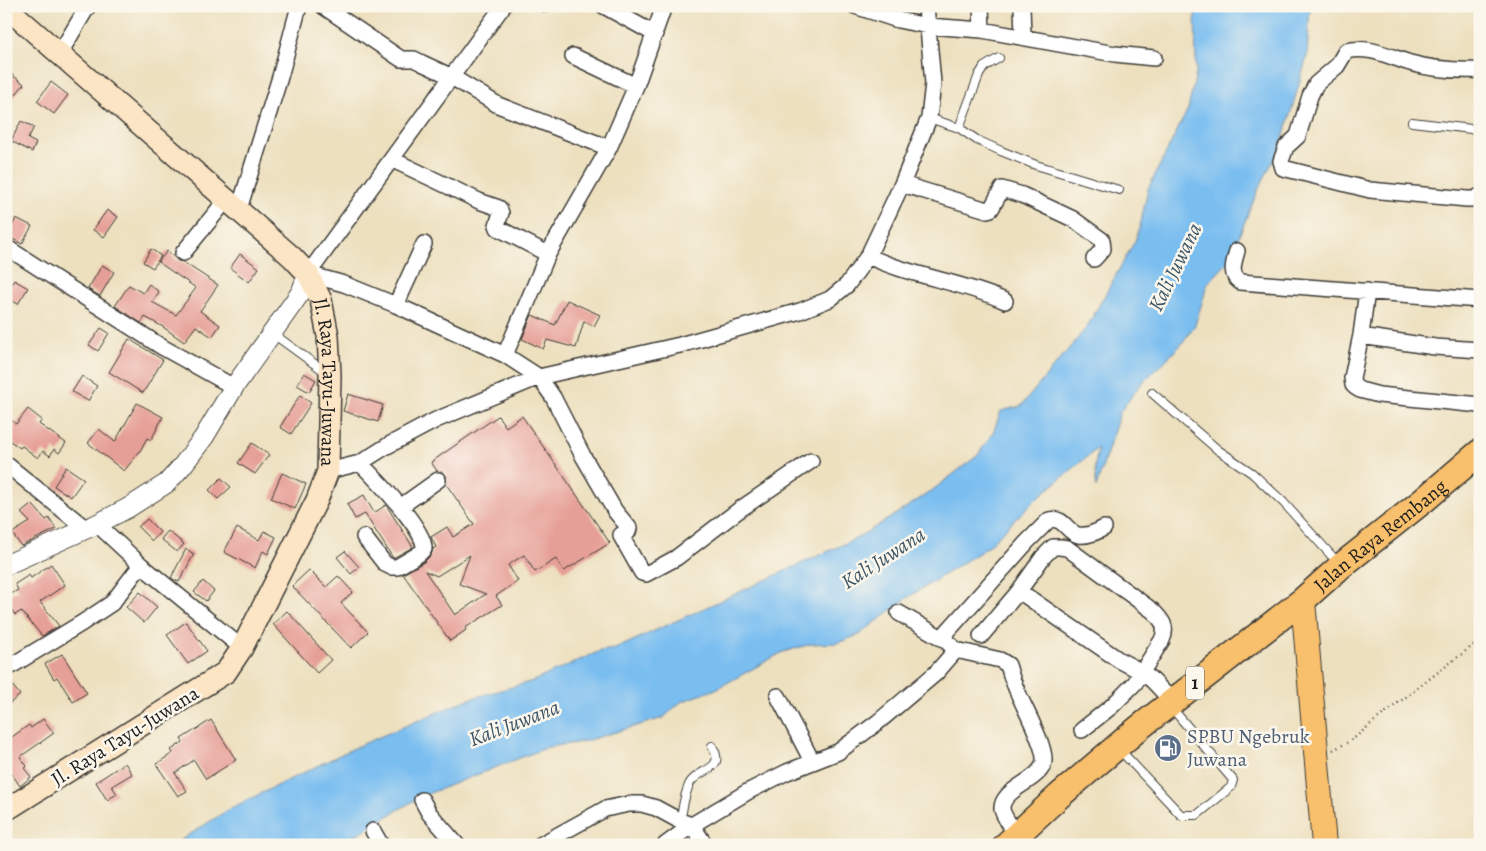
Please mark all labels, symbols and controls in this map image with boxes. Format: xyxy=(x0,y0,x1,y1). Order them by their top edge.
water label: Kali Juwana xyxy=(1142,218,1208,316)
street label: Jl. Raya Tayu-Juwana xyxy=(307,295,344,468)
street label: Jalan Raya Rembang xyxy=(1308,473,1453,598)
water label: Kali Juwana xyxy=(836,520,931,596)
road number: 1 xyxy=(1186,666,1204,700)
street label: Jl. Raya Tayu-Juwana xyxy=(46,679,205,792)
water label: Kali Juwana xyxy=(465,693,564,753)
place label: SPBU Ngebruk Juwana xyxy=(1187,723,1310,773)
fuel station icon: SPBU Ngebruk Juwana xyxy=(1153,733,1183,763)

